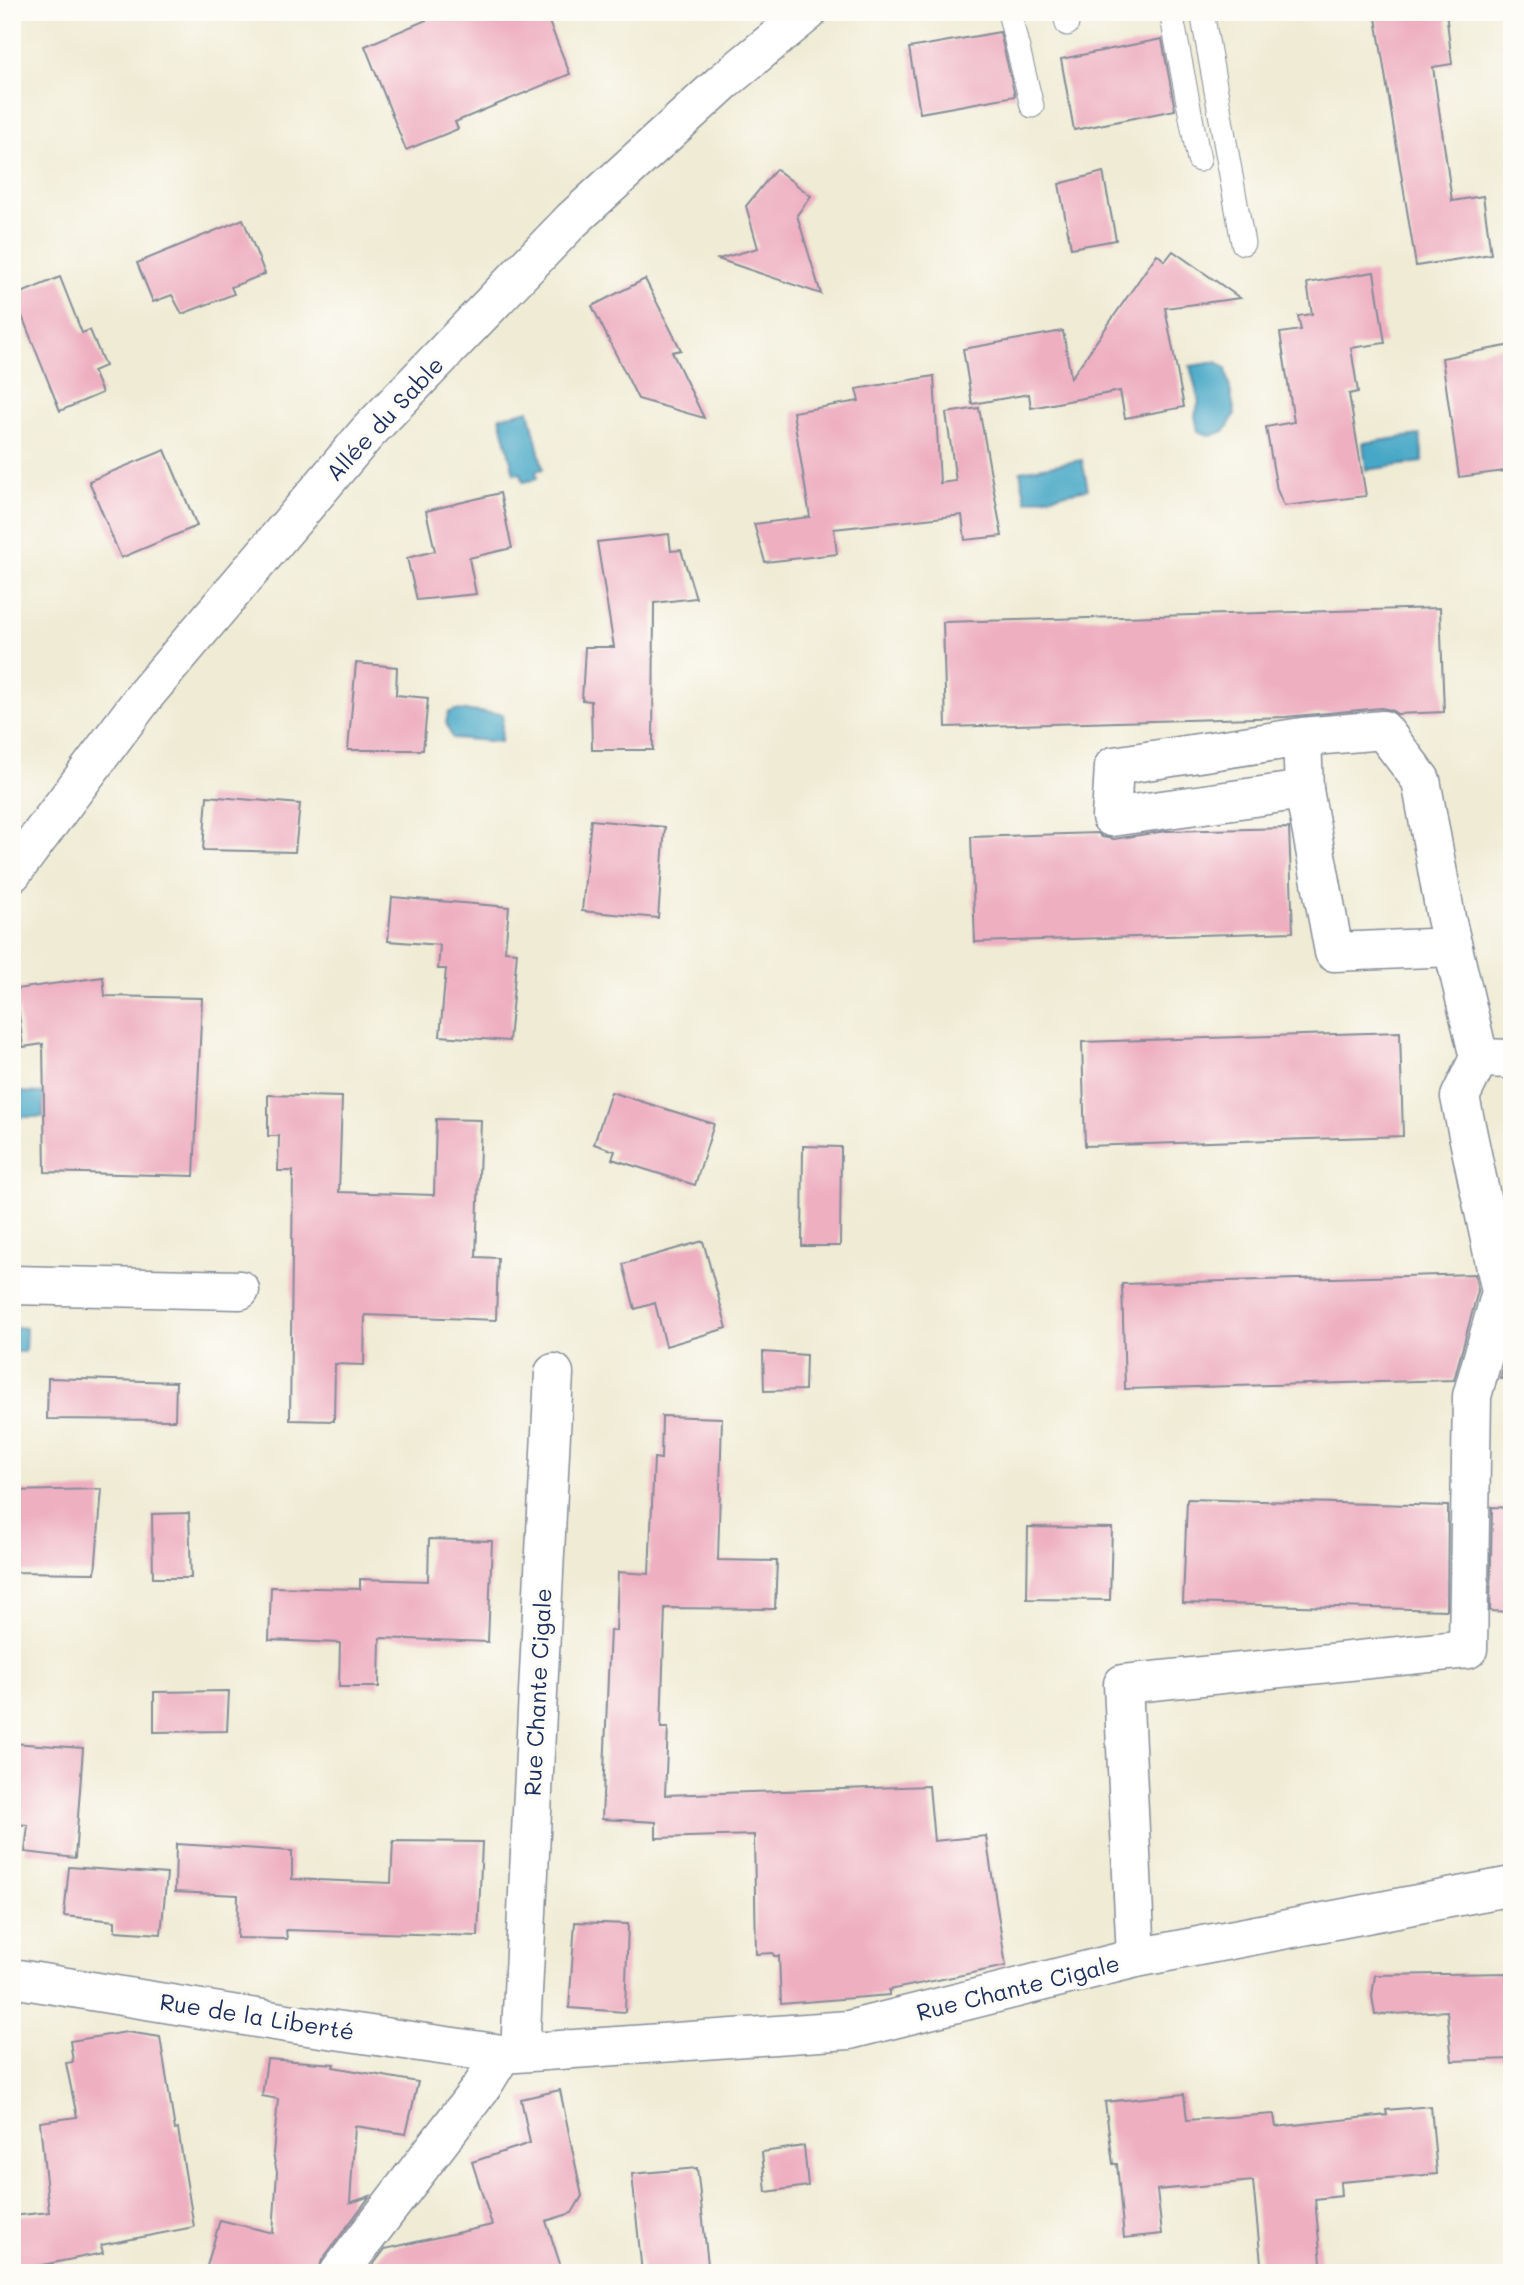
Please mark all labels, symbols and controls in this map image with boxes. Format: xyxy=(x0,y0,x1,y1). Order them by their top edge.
street label: Allée du Sable xyxy=(319,350,450,487)
street label: Rue Chante Cigale xyxy=(517,1587,557,1797)
street label: Rue Chante Cigale xyxy=(913,1947,1122,2027)
street label: Rue de la Liberté xyxy=(158,1986,357,2046)

